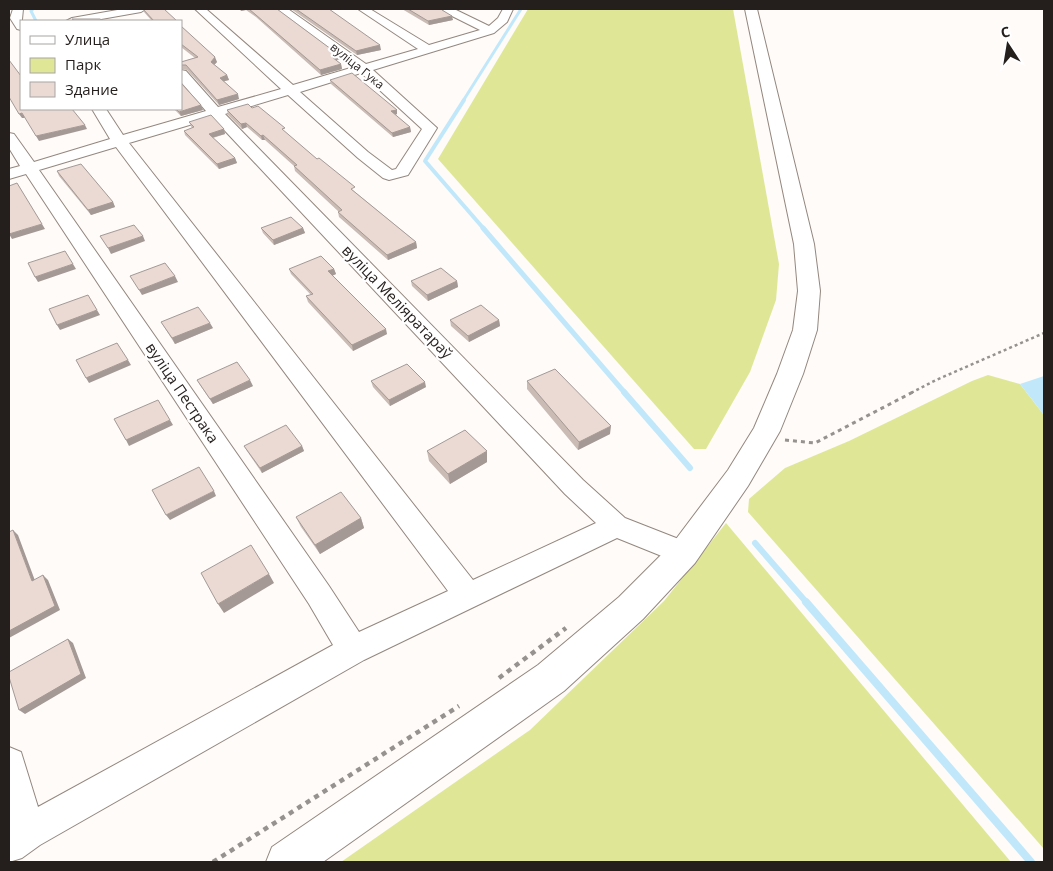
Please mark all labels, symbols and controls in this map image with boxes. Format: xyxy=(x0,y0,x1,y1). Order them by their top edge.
legend xyxy=(20,20,182,110)
north arrow xyxy=(983,20,1033,70)
text: С xyxy=(999,22,1012,42)
text: Улица xyxy=(65,29,110,49)
street label: вуліца Гука xyxy=(327,38,388,93)
text: Парк xyxy=(65,54,101,74)
text: Здание xyxy=(65,79,118,99)
street label: вуліца Меліяратараў xyxy=(338,240,458,363)
street label: вуліца Пестрака xyxy=(142,338,224,447)

